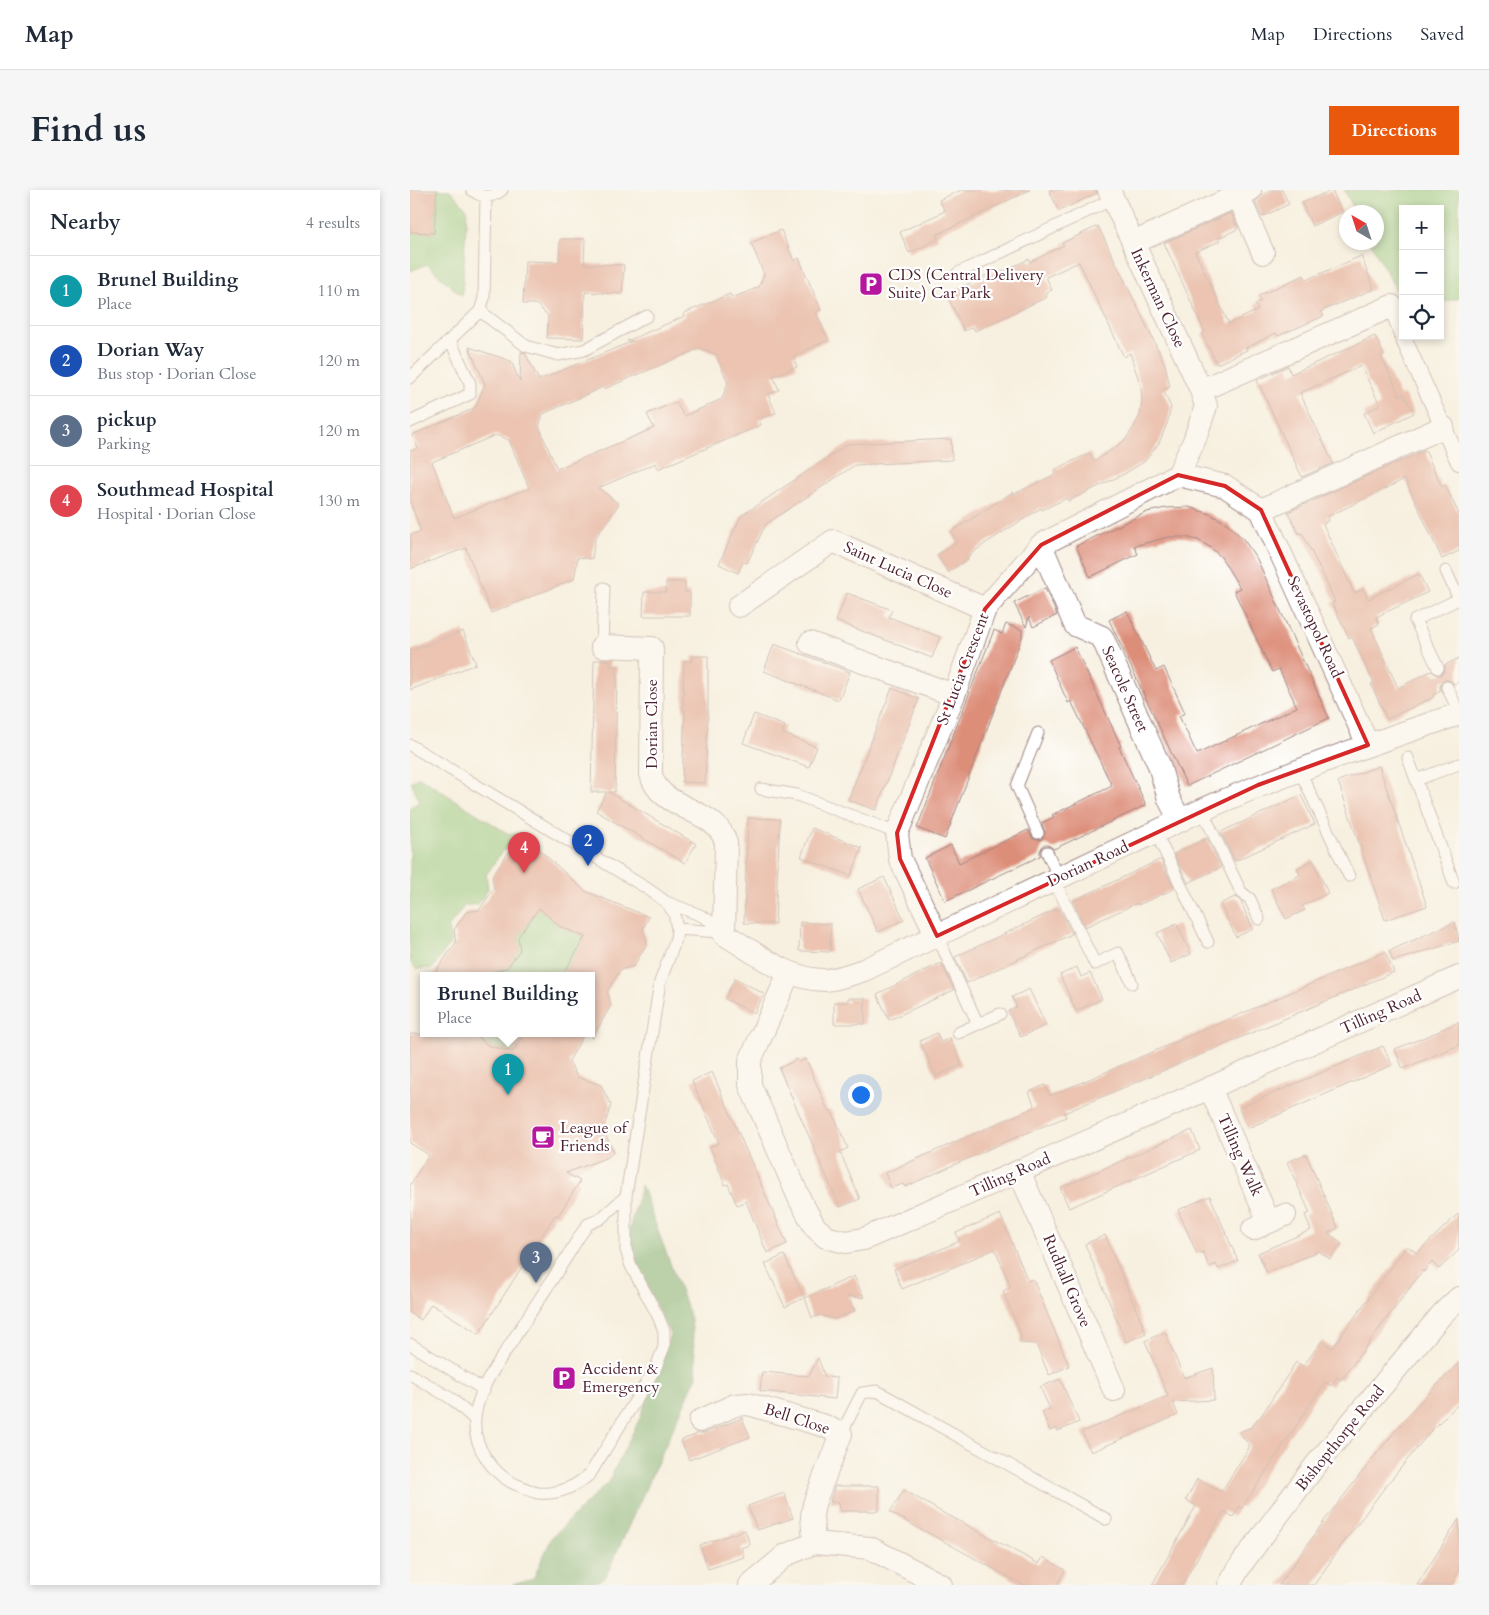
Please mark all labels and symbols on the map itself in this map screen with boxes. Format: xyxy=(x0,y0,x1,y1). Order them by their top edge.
north arrow xyxy=(1339,205,1384,250)
street label: Inkerman Close xyxy=(1125,245,1191,351)
place label: CDS (Central Delivery Suite) Car Park xyxy=(888,264,1044,304)
parking icon: CDS (Central Delivery Suite) Car Park xyxy=(858,271,884,297)
street label: Saint Lucia Close xyxy=(840,536,956,604)
street label: Sevastopol Road xyxy=(1282,572,1348,682)
street label: St Lucia Crescent xyxy=(932,610,994,728)
street label: Seacole Street xyxy=(1096,642,1154,736)
street label: Dorian Close xyxy=(641,679,663,769)
pin: 2 xyxy=(572,825,604,866)
pin: 4 xyxy=(508,832,540,873)
street label: Dorian Road xyxy=(1044,835,1133,892)
street label: Tilling Road xyxy=(1337,984,1425,1040)
pin: 1 xyxy=(492,1054,524,1095)
your location xyxy=(848,1082,874,1108)
street label: Tilling Walk xyxy=(1212,1110,1268,1200)
place label: League of Friends xyxy=(560,1117,630,1157)
cafe icon: League of Friends xyxy=(530,1124,556,1150)
street label: Tilling Road xyxy=(966,1147,1054,1203)
street label: Rudhall Grove xyxy=(1038,1231,1096,1331)
pin: 3 xyxy=(520,1242,552,1283)
place label: Accident & Emergency xyxy=(582,1358,660,1398)
parking icon: Accident & Emergency xyxy=(551,1365,577,1391)
street label: Bishopthorpe Road xyxy=(1290,1380,1390,1496)
street label: Bell Close xyxy=(761,1398,833,1440)

